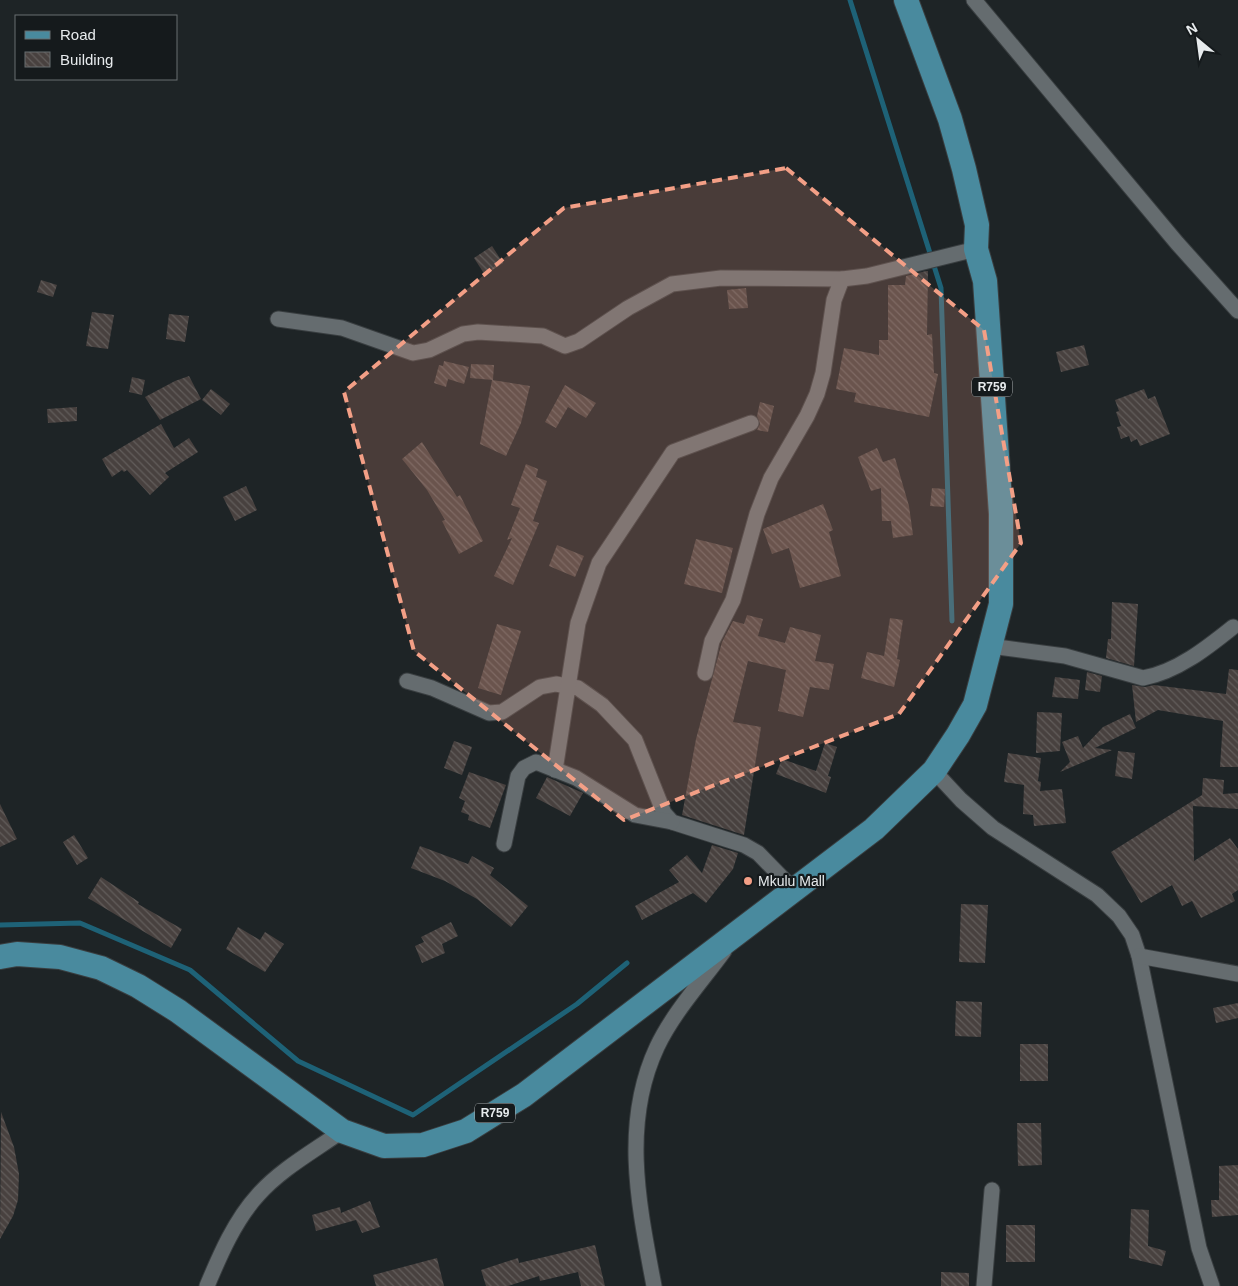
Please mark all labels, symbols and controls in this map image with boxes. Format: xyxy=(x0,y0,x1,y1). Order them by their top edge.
legend xyxy=(15,15,178,80)
north arrow xyxy=(1173,15,1223,65)
text: N xyxy=(1183,19,1200,38)
text: Road xyxy=(60,26,96,43)
text: Building xyxy=(60,51,113,68)
road number: R759 xyxy=(972,378,1012,397)
place label: Mkulu Mall xyxy=(758,873,825,889)
marker: Mkulu Mall xyxy=(742,875,754,887)
road number: R759 xyxy=(475,1104,515,1122)

